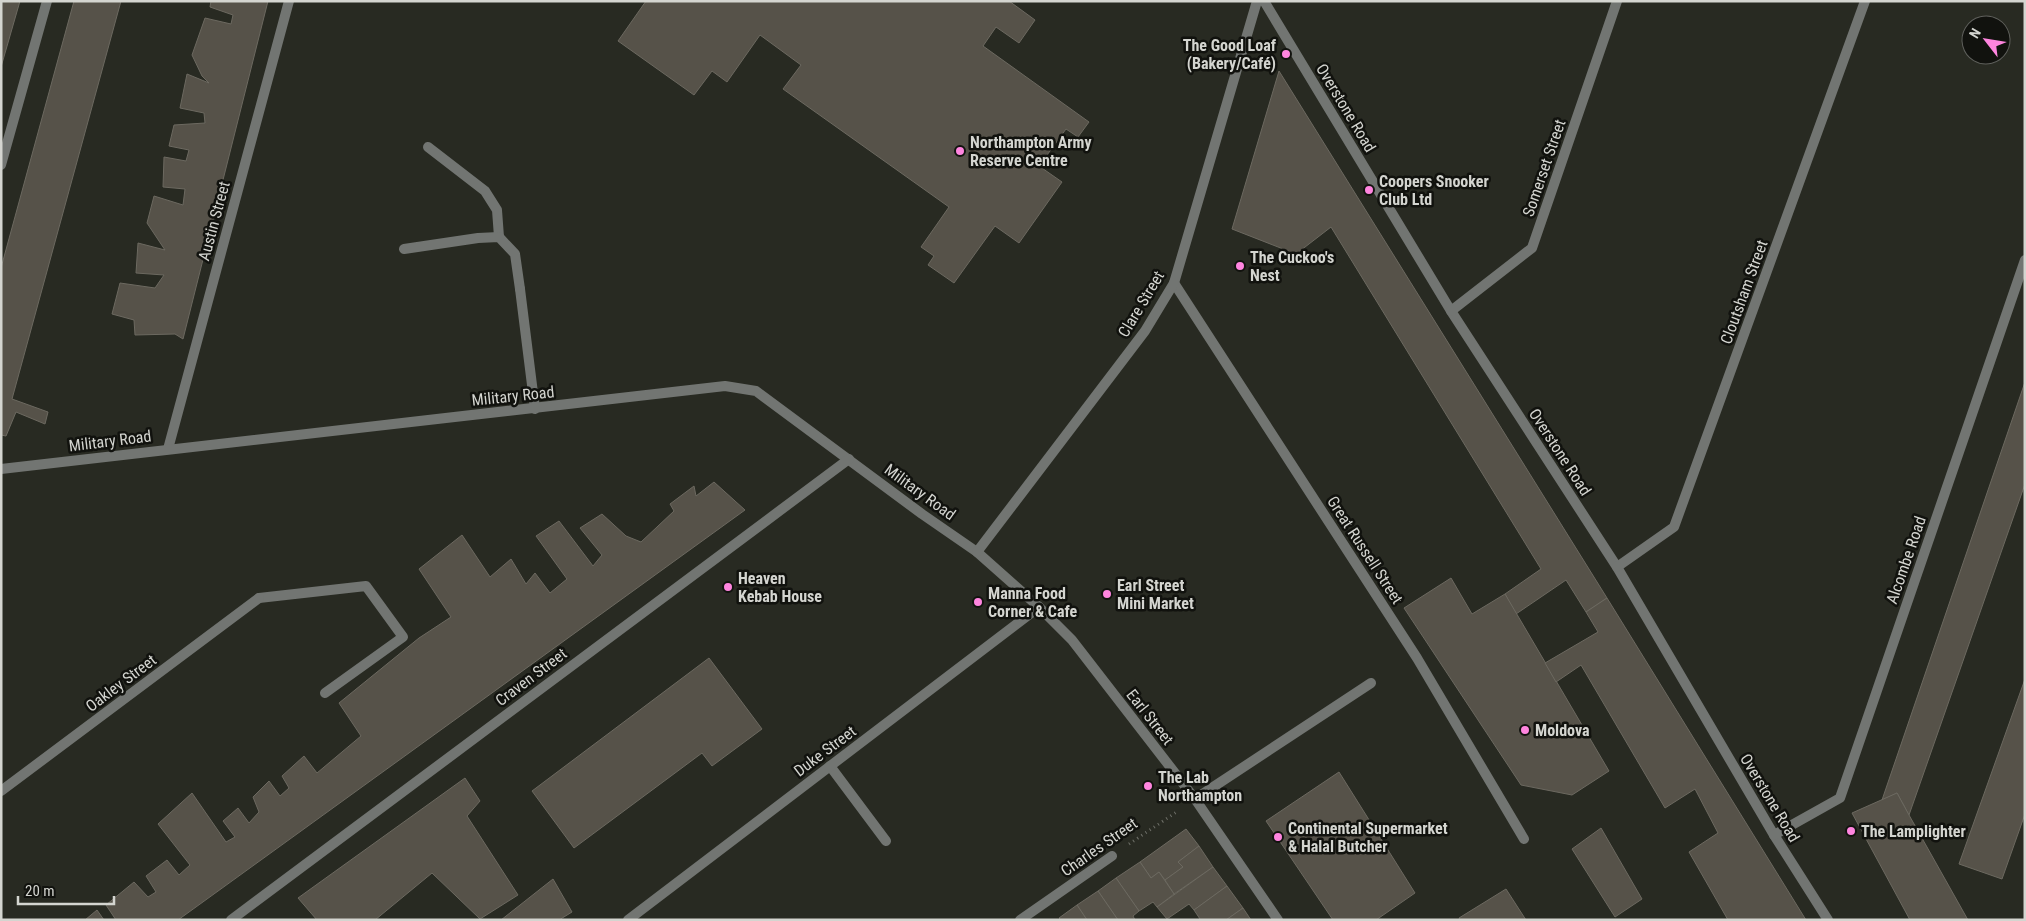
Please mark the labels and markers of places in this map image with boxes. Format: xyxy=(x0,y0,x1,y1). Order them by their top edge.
place label: The Good Loaf (Bakery/Café) xyxy=(1183,36,1277,73)
marker: The Good Loaf (Bakery/Café) xyxy=(1280,48,1292,60)
place label: Northampton Army Reserve Centre xyxy=(970,133,1092,170)
marker: Northampton Army Reserve Centre xyxy=(954,145,966,157)
place label: Coopers Snooker Club Ltd xyxy=(1379,172,1489,209)
marker: Coopers Snooker Club Ltd xyxy=(1363,184,1375,196)
place label: The Cuckoo's Nest xyxy=(1250,248,1334,285)
marker: The Cuckoo's Nest xyxy=(1234,260,1246,272)
place label: Heaven Kebab House xyxy=(738,569,822,606)
place label: Earl Street Mini Market xyxy=(1117,576,1194,613)
marker: Heaven Kebab House xyxy=(722,581,734,593)
place label: Manna Food Corner & Cafe xyxy=(988,584,1078,621)
marker: Earl Street Mini Market xyxy=(1101,588,1113,600)
marker: Manna Food Corner & Cafe xyxy=(972,596,984,608)
place label: Moldova xyxy=(1535,721,1590,740)
marker: Moldova xyxy=(1519,724,1531,736)
place label: The Lab Northampton xyxy=(1158,768,1242,805)
marker: The Lab Northampton xyxy=(1142,780,1154,792)
place label: Continental Supermarket & Halal Butcher xyxy=(1288,819,1448,856)
place label: The Lamplighter xyxy=(1861,822,1966,841)
marker: The Lamplighter xyxy=(1845,825,1857,837)
marker: Continental Supermarket & Halal Butcher xyxy=(1272,831,1284,843)

